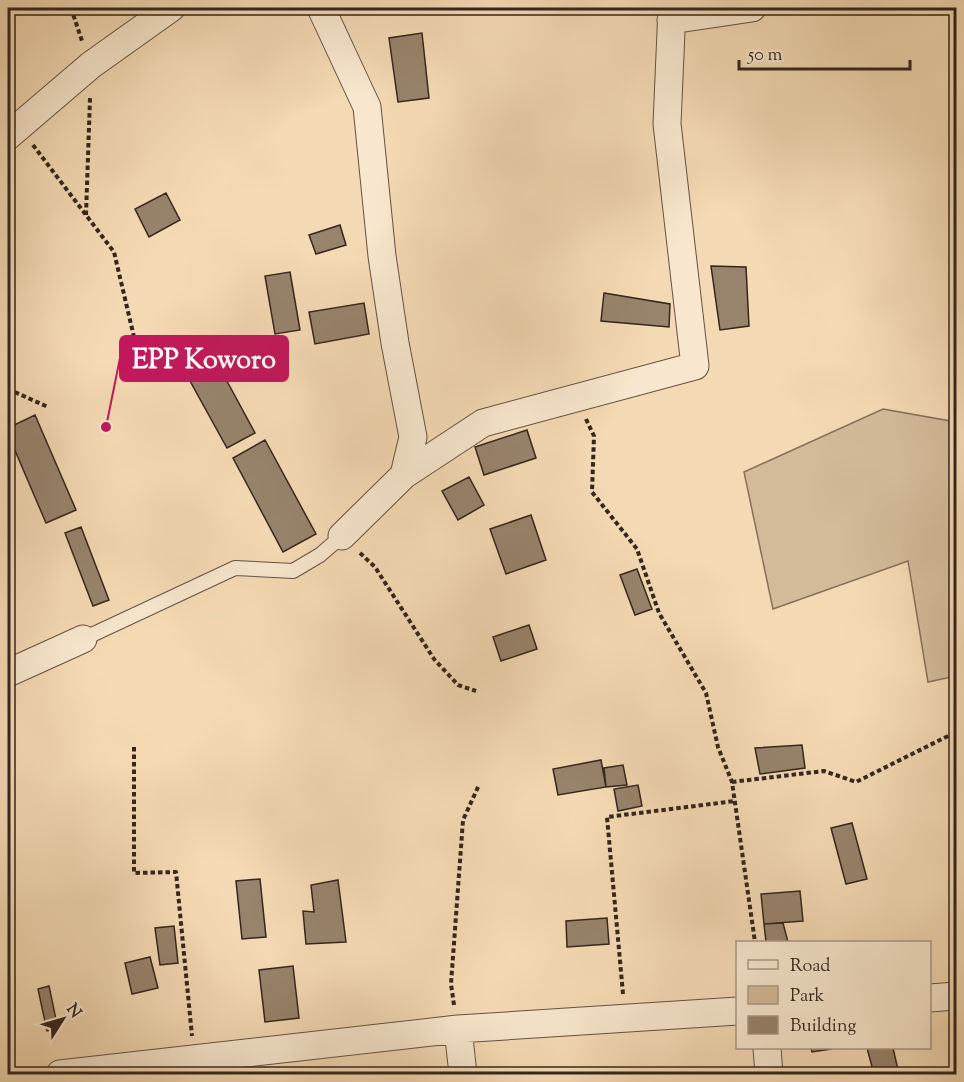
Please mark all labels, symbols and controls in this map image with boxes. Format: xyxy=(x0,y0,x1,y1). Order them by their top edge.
scale bar xyxy=(739,33,910,71)
text: 50 m xyxy=(747,43,783,69)
callout: EPP Koworo xyxy=(120,336,288,381)
text: EPP Koworo xyxy=(132,342,276,381)
legend xyxy=(736,941,931,1049)
text: Road xyxy=(790,954,830,980)
text: Park xyxy=(790,984,825,1010)
north arrow xyxy=(33,989,93,1049)
text: N xyxy=(60,999,86,1024)
text: Building xyxy=(790,1014,856,1040)

